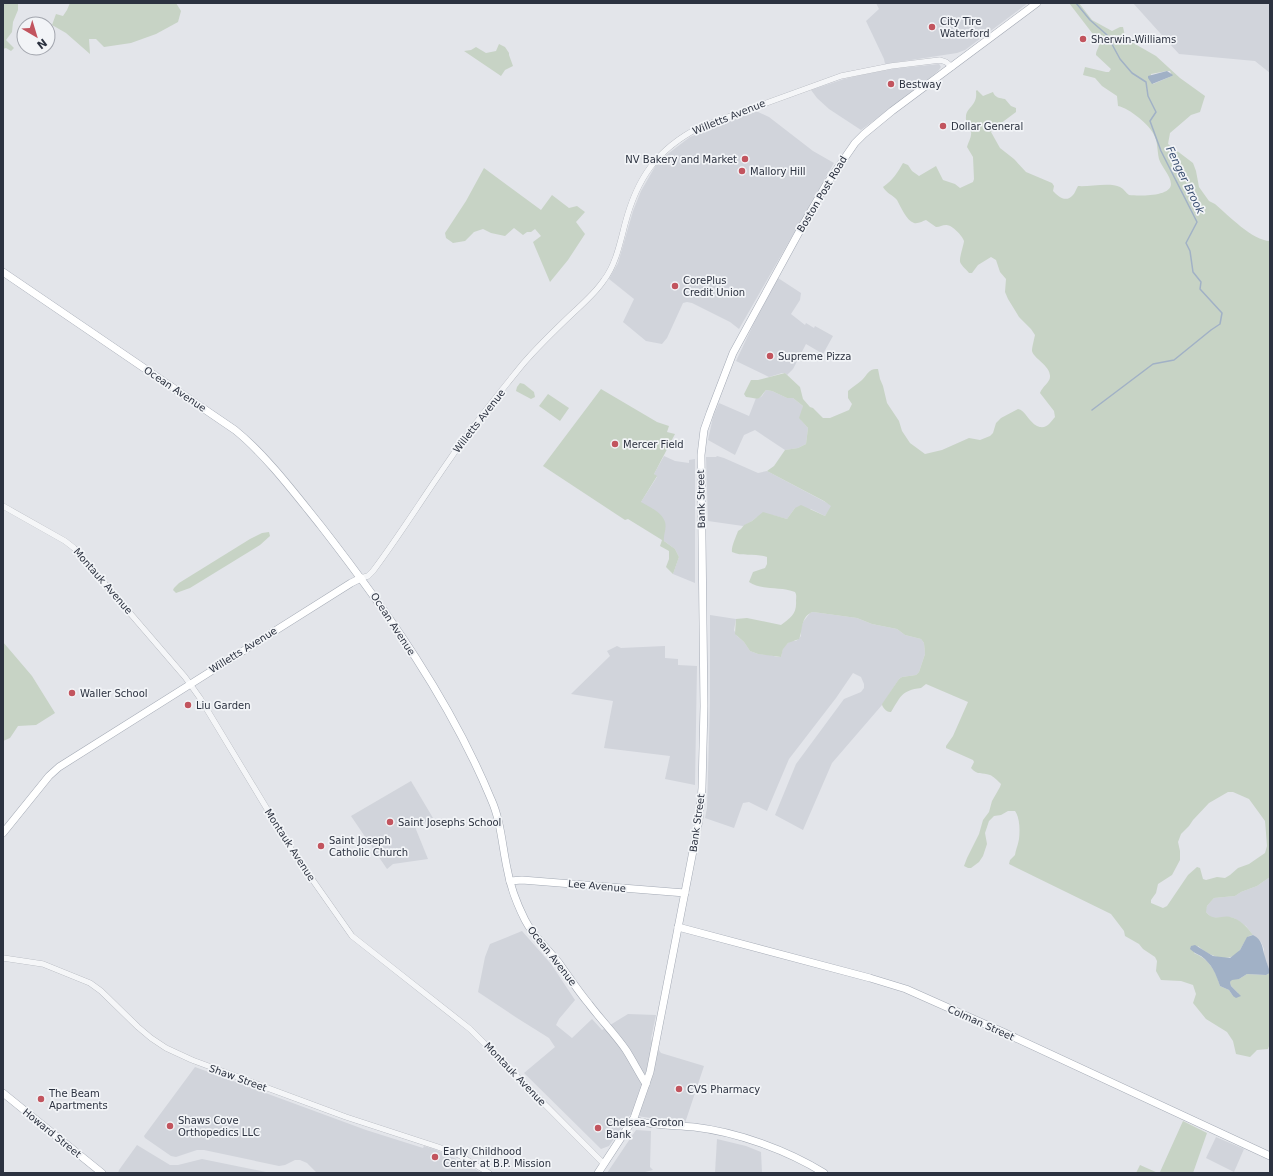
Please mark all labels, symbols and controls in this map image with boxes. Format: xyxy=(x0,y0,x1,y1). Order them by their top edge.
north arrow xyxy=(16,16,56,56)
place label: City Tire Waterford xyxy=(940,16,989,39)
marker: City Tire Waterford xyxy=(927,22,937,32)
marker: Sherwin-Williams xyxy=(1078,34,1088,44)
place label: Sherwin-Williams xyxy=(1091,34,1176,45)
text: N xyxy=(34,36,49,51)
marker: Bestway xyxy=(886,79,896,89)
place label: Bestway xyxy=(899,79,941,90)
street label: Willetts Avenue xyxy=(691,97,767,137)
marker: Dollar General xyxy=(938,121,948,131)
place label: Dollar General xyxy=(951,121,1023,132)
water label: Fenger Brook xyxy=(1163,144,1207,217)
place label: NV Bakery and Market xyxy=(625,154,737,165)
marker: NV Bakery and Market xyxy=(740,154,750,164)
street label: Boston Post Road xyxy=(795,154,849,234)
marker: Mallory Hill xyxy=(737,166,747,176)
place label: Mallory Hill xyxy=(750,166,806,177)
place label: CorePlus Credit Union xyxy=(683,275,745,298)
marker: CorePlus Credit Union xyxy=(670,281,680,291)
marker: Supreme Pizza xyxy=(765,351,775,361)
place label: Supreme Pizza xyxy=(778,351,851,362)
street label: Ocean Avenue xyxy=(142,364,208,414)
street label: Willetts Avenue xyxy=(451,387,507,455)
marker: Mercer Field xyxy=(610,439,620,449)
place label: Mercer Field xyxy=(623,439,684,450)
street label: Bank Street xyxy=(695,469,707,528)
street label: Montauk Avenue xyxy=(71,546,135,616)
street label: Ocean Avenue xyxy=(369,591,417,657)
street label: Willetts Avenue xyxy=(207,625,279,675)
marker: Waller School xyxy=(67,688,77,698)
place label: Waller School xyxy=(80,688,148,699)
marker: Liu Garden xyxy=(183,700,193,710)
place label: Liu Garden xyxy=(196,700,251,711)
street label: Bank Street xyxy=(687,793,707,853)
street label: Montauk Avenue xyxy=(263,807,317,883)
marker: Saint Josephs School xyxy=(385,817,395,827)
place label: Saint Josephs School xyxy=(398,817,501,828)
place label: Saint Joseph Catholic Church xyxy=(329,835,408,858)
marker: Saint Joseph Catholic Church xyxy=(316,841,326,851)
street label: Lee Avenue xyxy=(568,878,626,894)
street label: Ocean Avenue xyxy=(525,924,579,988)
street label: Colman Street xyxy=(946,1003,1016,1043)
street label: Montauk Avenue xyxy=(482,1040,548,1108)
street label: Shaw Street xyxy=(208,1062,268,1094)
marker: CVS Pharmacy xyxy=(674,1084,684,1094)
place label: CVS Pharmacy xyxy=(687,1084,760,1095)
place label: The Beam Apartments xyxy=(48,1088,108,1111)
marker: The Beam Apartments xyxy=(36,1094,46,1104)
street label: Howard Street xyxy=(21,1106,83,1160)
place label: Shaws Cove Orthopedics LLC xyxy=(178,1115,260,1138)
place label: Chelsea-Groton Bank xyxy=(606,1117,684,1140)
marker: Shaws Cove Orthopedics LLC xyxy=(165,1121,175,1131)
marker: Chelsea-Groton Bank xyxy=(593,1123,603,1133)
place label: Early Childhood Center at B.P. Mission xyxy=(443,1146,551,1169)
marker: Early Childhood Center at B.P. Mission xyxy=(430,1152,440,1162)

